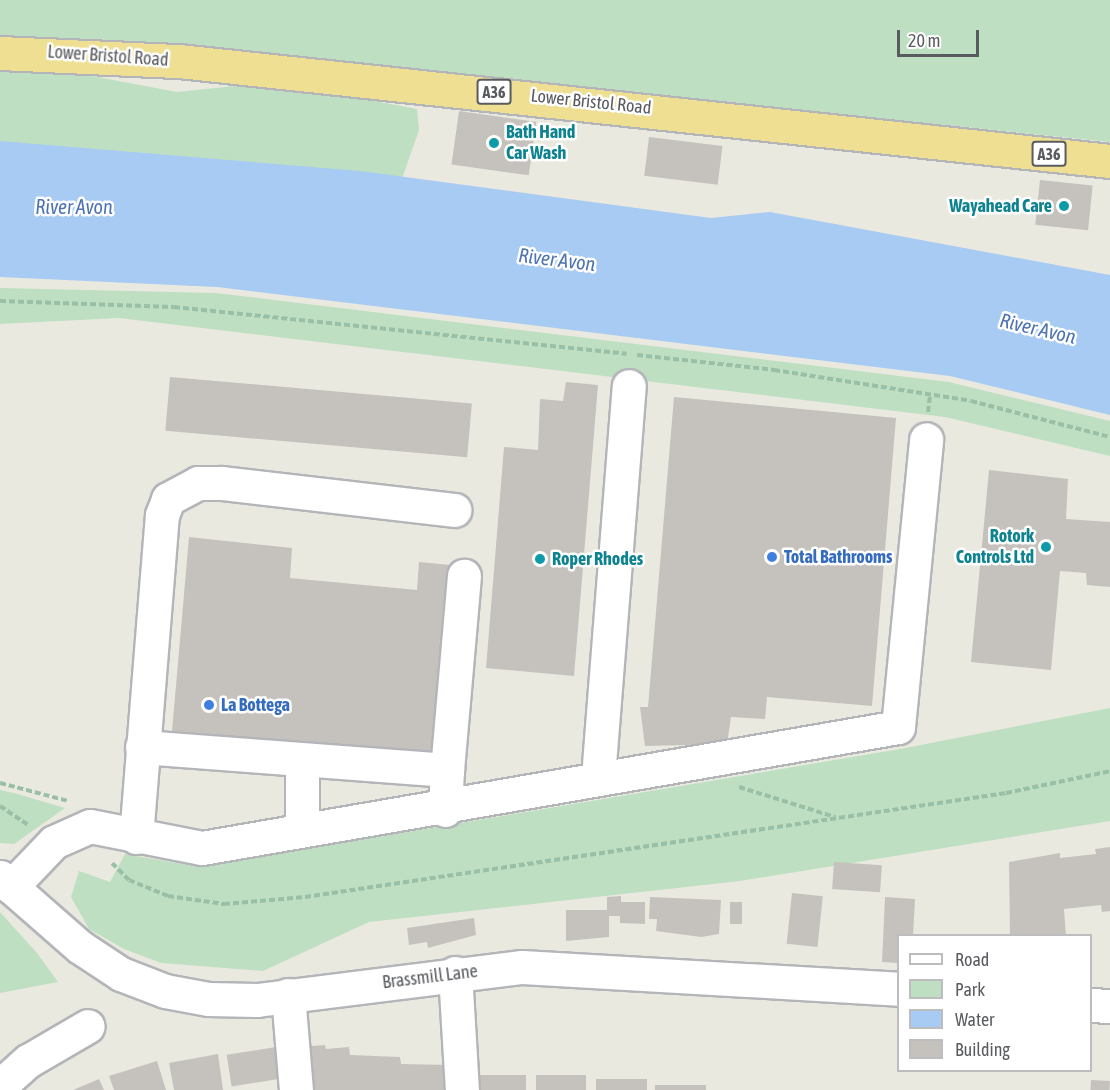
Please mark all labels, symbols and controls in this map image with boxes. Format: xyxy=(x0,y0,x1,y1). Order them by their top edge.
scale bar xyxy=(900,18,982,56)
text: 20 m xyxy=(908,30,940,51)
street label: Lower Bristol Road xyxy=(47,41,169,71)
road number: A36 xyxy=(476,79,512,105)
street label: Lower Bristol Road xyxy=(530,85,652,119)
place label: Bath Hand Car Wash xyxy=(506,122,575,164)
marker: Bath Hand Car Wash xyxy=(487,136,501,150)
road number: A36 xyxy=(1031,141,1067,167)
water label: River Avon xyxy=(35,194,113,218)
place label: Wayahead Care xyxy=(949,195,1052,217)
marker: Wayahead Care xyxy=(1057,199,1071,213)
water label: River Avon xyxy=(517,242,597,276)
water label: River Avon xyxy=(998,308,1078,348)
place label: Rotork Controls Ltd xyxy=(956,526,1034,568)
marker: Rotork Controls Ltd xyxy=(1039,540,1053,554)
place label: Total Bathrooms xyxy=(784,546,892,568)
place label: Roper Rhodes xyxy=(552,548,643,570)
marker: Total Bathrooms xyxy=(765,550,779,564)
marker: Roper Rhodes xyxy=(533,552,547,566)
place label: La Bottega xyxy=(221,694,290,716)
marker: La Bottega xyxy=(202,698,216,712)
legend xyxy=(897,934,1092,1072)
text: Road xyxy=(955,949,989,970)
street label: Brassmill Lane xyxy=(381,960,479,994)
text: Park xyxy=(955,979,985,1000)
text: Water xyxy=(955,1009,994,1030)
text: Building xyxy=(955,1039,1010,1060)

